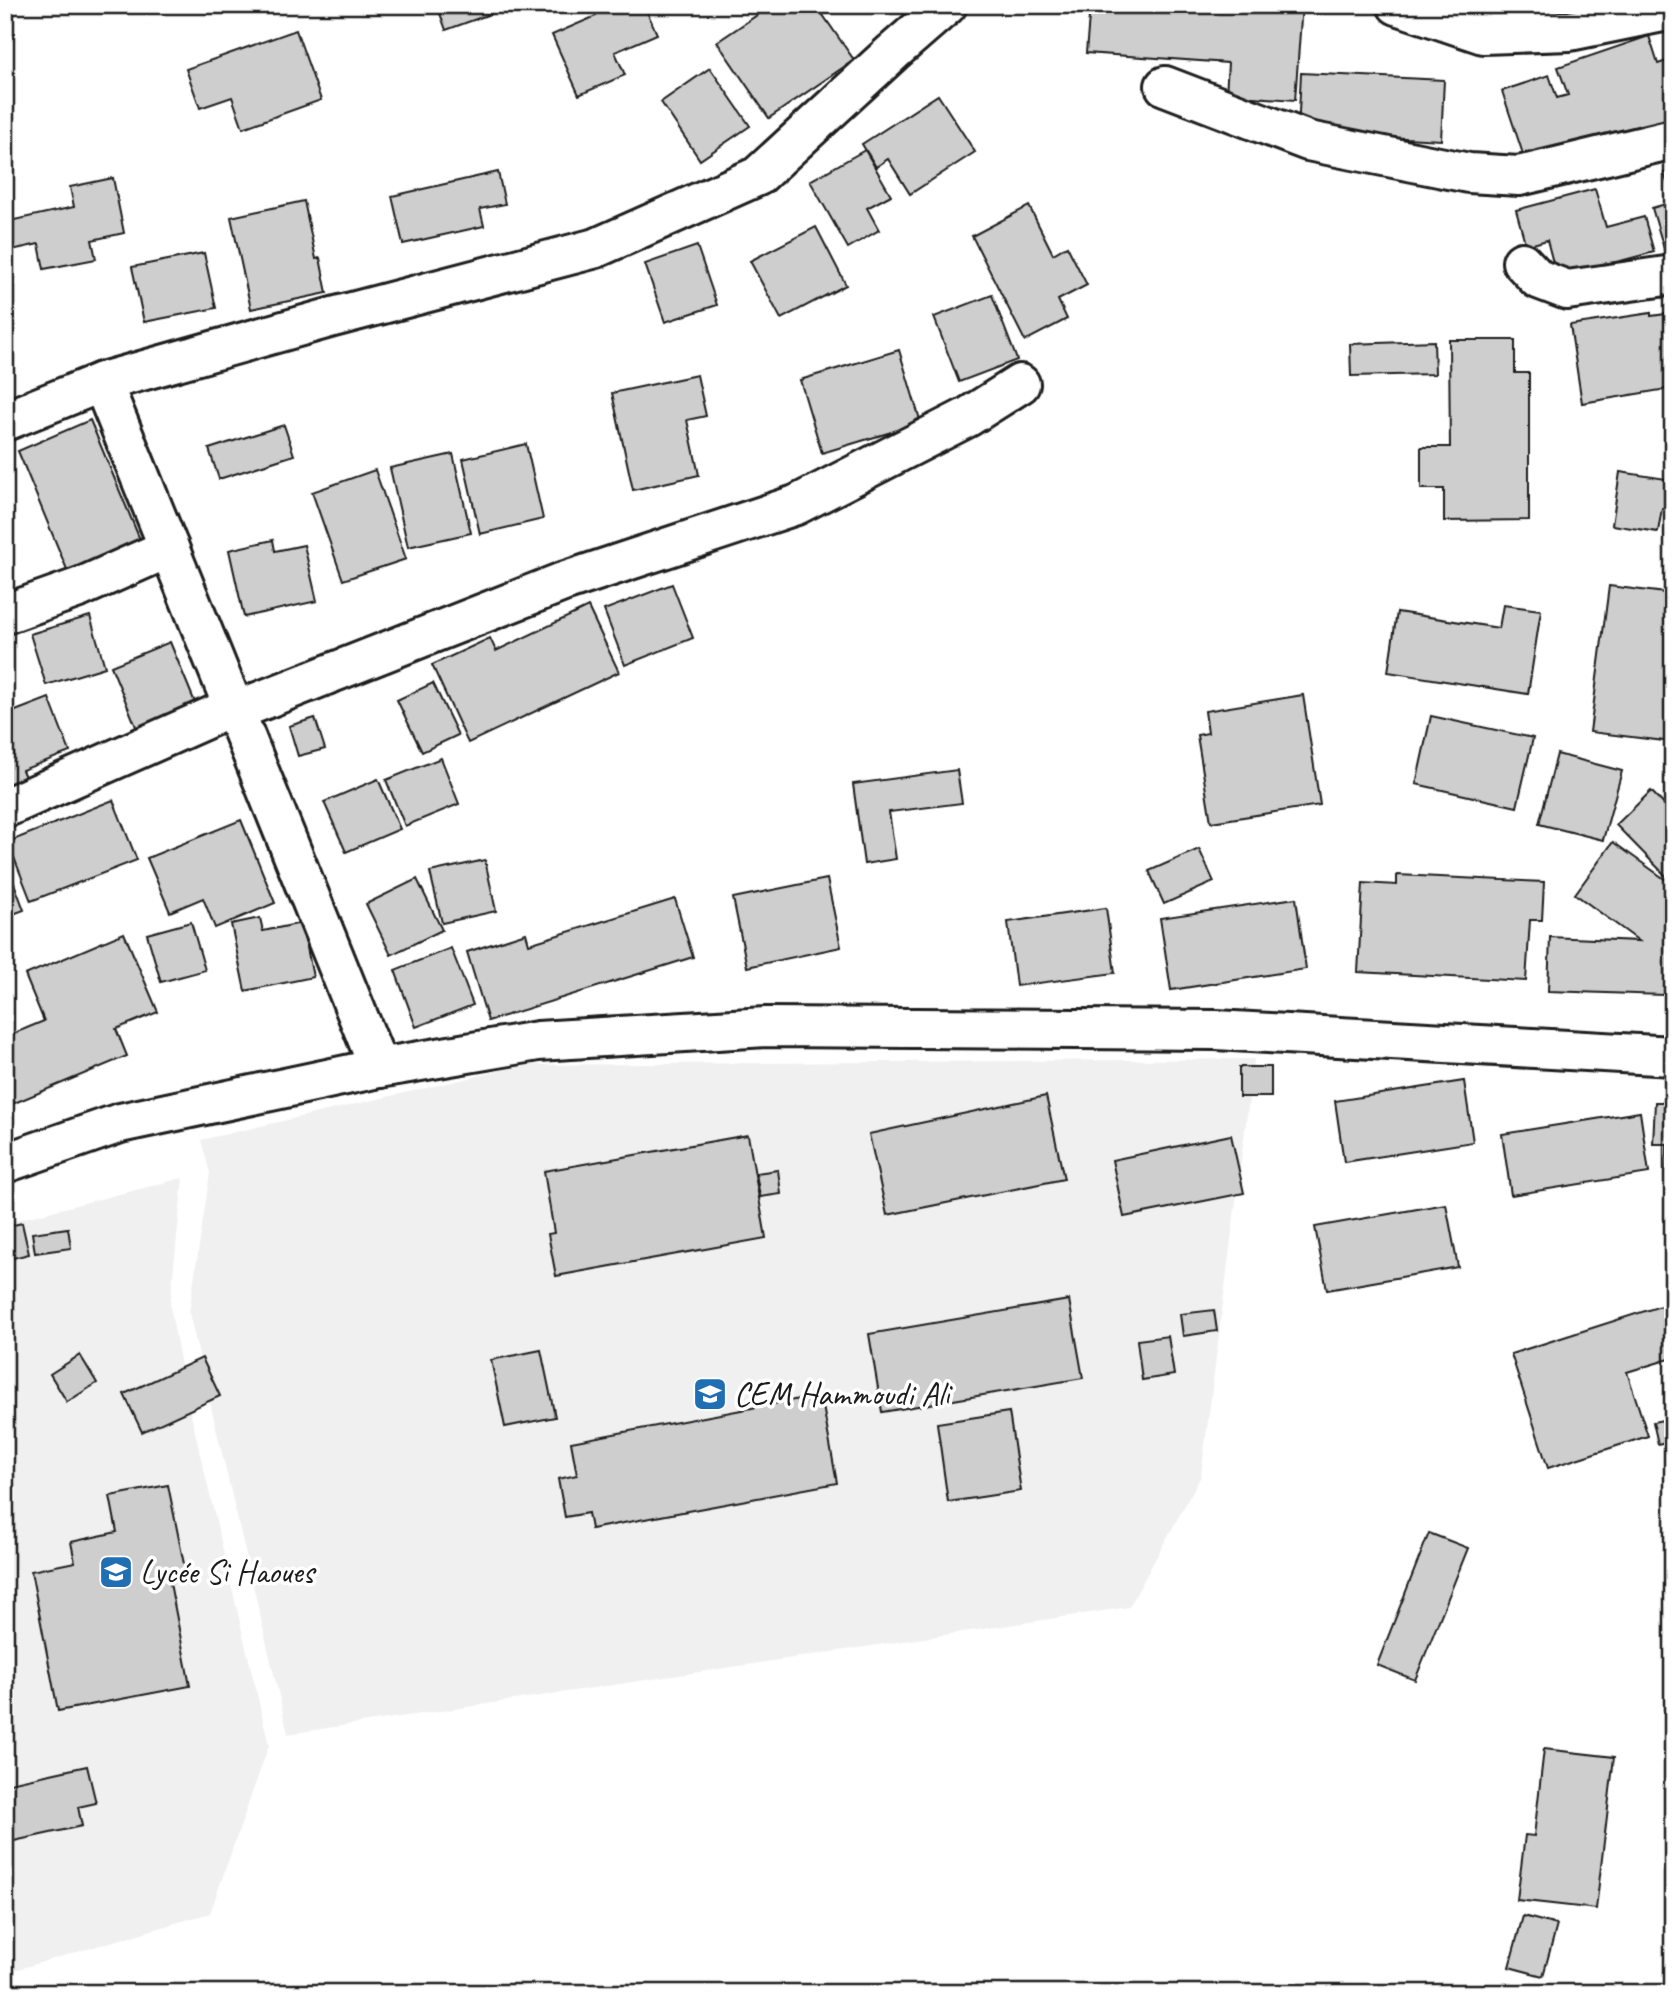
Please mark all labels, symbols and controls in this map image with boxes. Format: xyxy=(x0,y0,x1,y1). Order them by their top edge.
place label: CEM Hammoudi Ali xyxy=(734,1373,953,1415)
school or university icon: CEM Hammoudi Ali xyxy=(691,1375,729,1413)
place label: Lycée Si Haoues xyxy=(140,1551,317,1593)
school or university icon: Lycée Si Haoues xyxy=(97,1553,135,1591)

